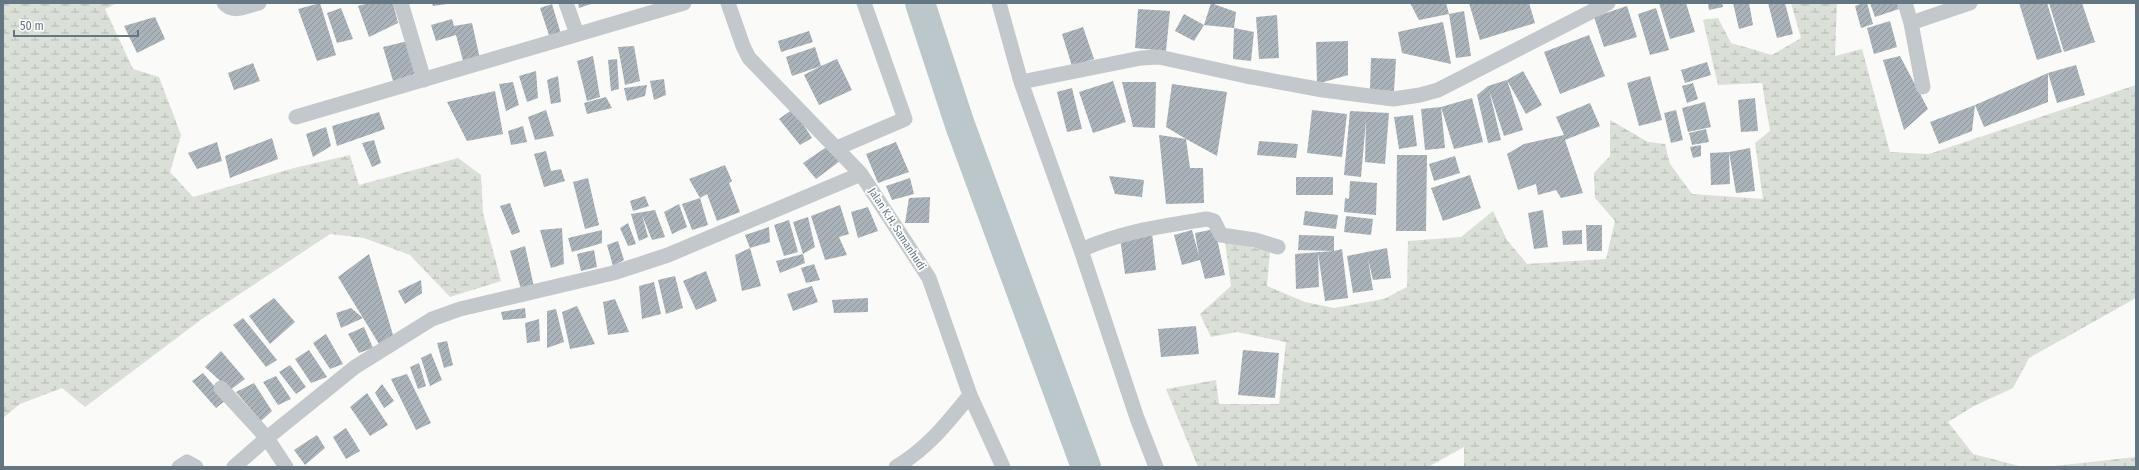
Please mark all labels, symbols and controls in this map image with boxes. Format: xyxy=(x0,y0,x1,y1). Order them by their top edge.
scale bar xyxy=(14,12,138,38)
text: 50 m xyxy=(20,19,44,33)
street label: Jalan K.H. Samanhudi xyxy=(866,185,929,273)

